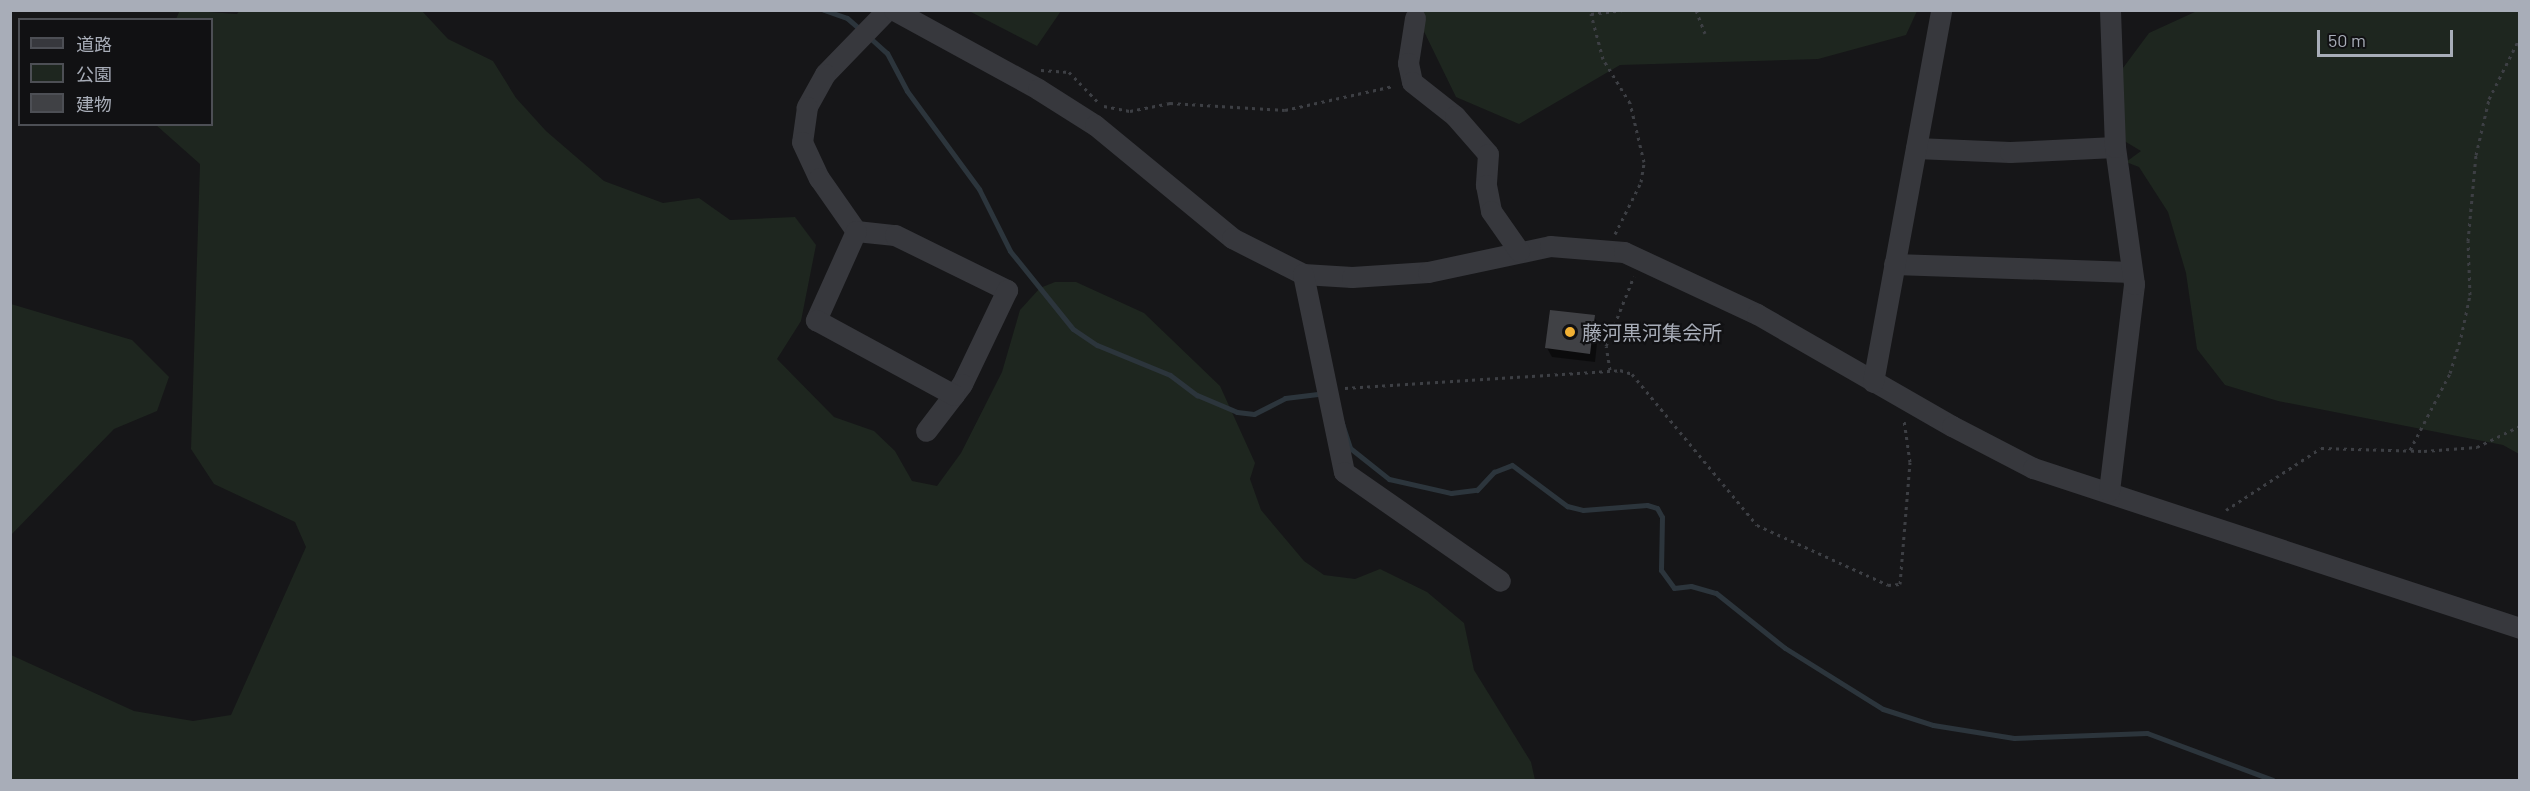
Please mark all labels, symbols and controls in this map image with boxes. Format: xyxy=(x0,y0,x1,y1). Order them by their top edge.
legend xyxy=(18,18,213,126)
scale bar xyxy=(2320,18,2456,56)
text: 50 m xyxy=(2328,29,2366,51)
text: 道路 xyxy=(76,33,112,55)
text: 公園 xyxy=(76,63,112,85)
text: 建物 xyxy=(76,93,112,115)
place label: 藤河黒河集会所 xyxy=(1582,320,1722,344)
marker: 藤河黒河集会所 xyxy=(1563,325,1577,339)

